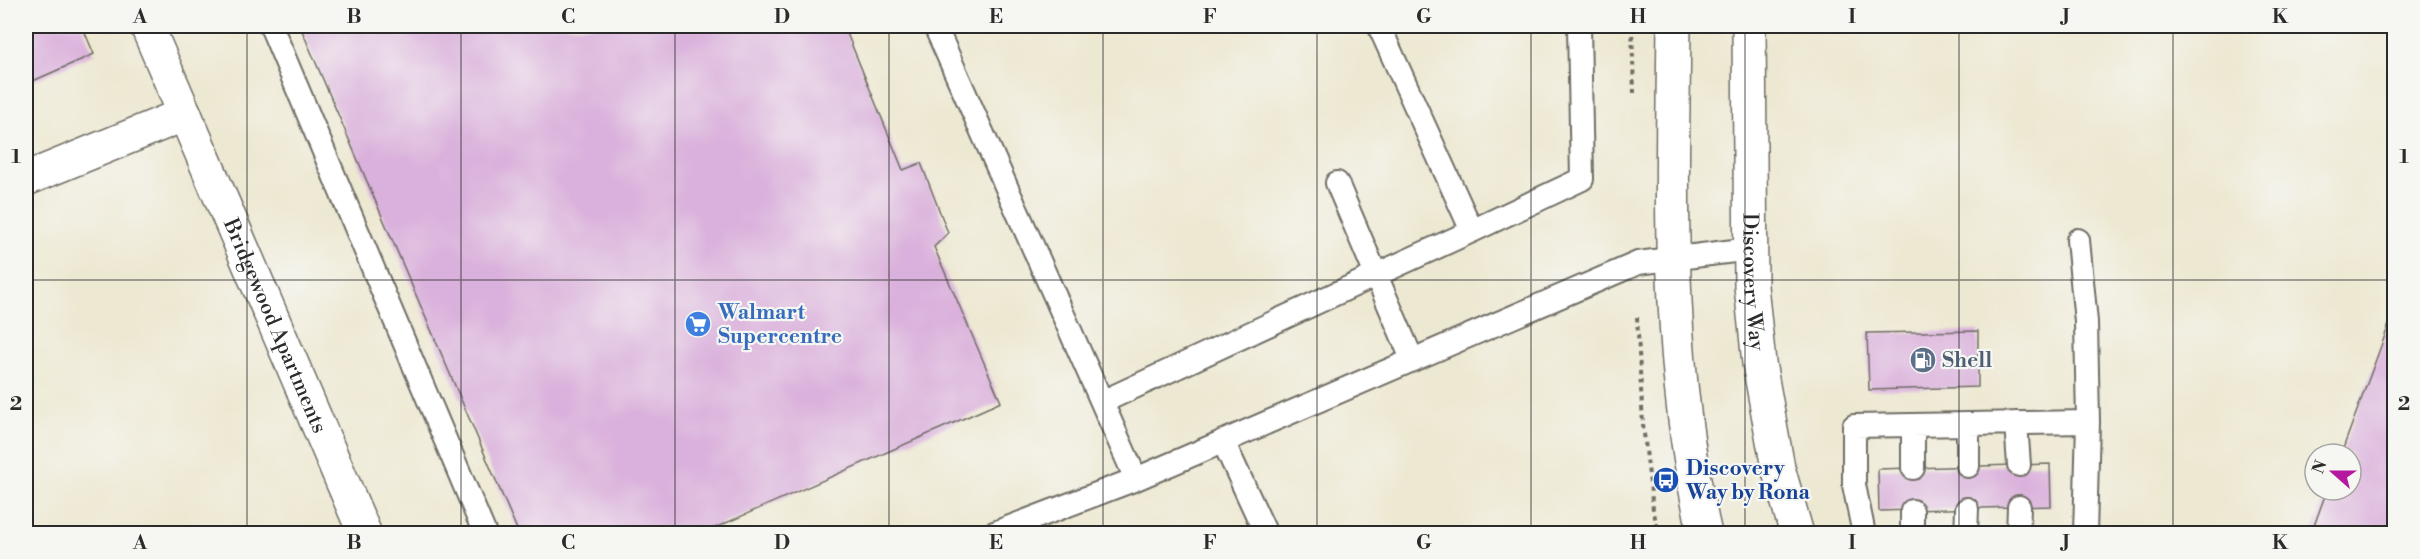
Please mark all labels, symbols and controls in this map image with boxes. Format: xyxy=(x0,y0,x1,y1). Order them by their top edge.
text: A xyxy=(132,5,148,30)
text: B xyxy=(346,5,362,30)
text: C xyxy=(561,5,575,30)
text: D xyxy=(774,5,790,30)
text: E xyxy=(989,5,1003,30)
text: F xyxy=(1203,5,1217,30)
text: G xyxy=(1416,5,1432,30)
text: H xyxy=(1630,5,1647,30)
text: I xyxy=(1848,5,1856,30)
text: J xyxy=(2059,5,2070,30)
text: K xyxy=(2272,5,2289,30)
text: 1 xyxy=(11,145,21,170)
text: 1 xyxy=(2399,145,2409,170)
street label: Discovery Way xyxy=(1736,213,1770,353)
street label: Bridgewood Apartments xyxy=(217,214,332,437)
place label: Walmart Supercentre xyxy=(717,300,842,350)
supermarket icon: Walmart Supercentre xyxy=(683,309,713,339)
fuel station icon: Shell xyxy=(1908,345,1938,375)
place label: Shell xyxy=(1942,348,1992,374)
text: 2 xyxy=(10,392,22,417)
text: 2 xyxy=(2398,392,2410,417)
north arrow xyxy=(2303,442,2363,502)
place label: Discovery Way by Rona xyxy=(1685,456,1810,506)
text: N xyxy=(2308,457,2332,476)
bus stop icon: Discovery Way by Rona xyxy=(1651,465,1681,495)
text: A xyxy=(132,531,148,556)
text: B xyxy=(346,531,362,556)
text: C xyxy=(561,531,575,556)
text: D xyxy=(774,531,790,556)
text: E xyxy=(989,531,1003,556)
text: F xyxy=(1203,531,1217,556)
text: G xyxy=(1416,531,1432,556)
text: H xyxy=(1630,531,1647,556)
text: I xyxy=(1848,531,1856,556)
text: J xyxy=(2059,531,2070,556)
text: K xyxy=(2272,531,2289,556)

